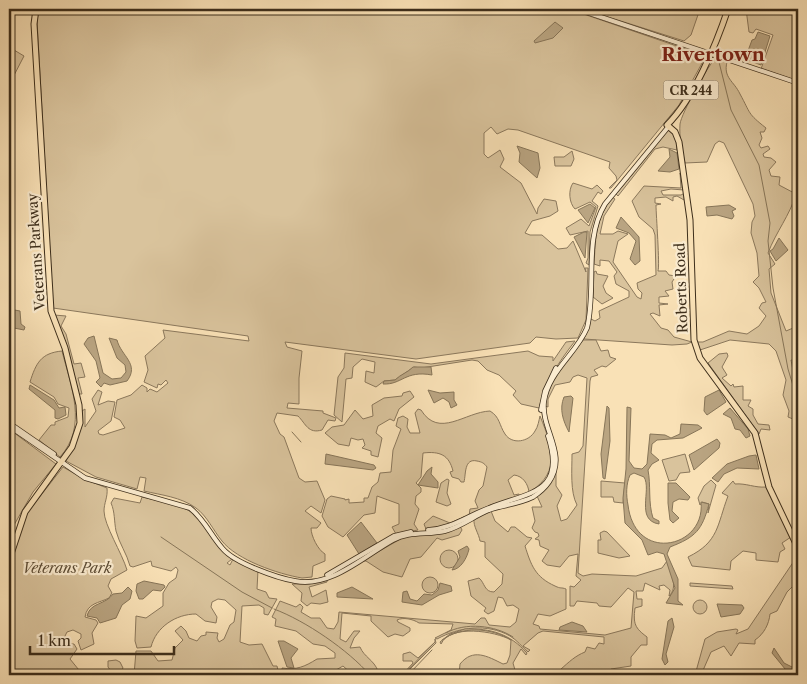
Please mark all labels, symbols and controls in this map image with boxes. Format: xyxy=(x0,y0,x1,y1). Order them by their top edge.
district label: Rivertown xyxy=(661,43,765,66)
road number: CR 244 xyxy=(664,80,718,100)
street label: Veterans Parkway xyxy=(23,193,49,312)
street label: Roberts Road xyxy=(670,242,692,333)
park label: Veterans Park xyxy=(23,559,112,577)
scale bar xyxy=(30,624,174,656)
text: 1 km xyxy=(38,631,71,650)

